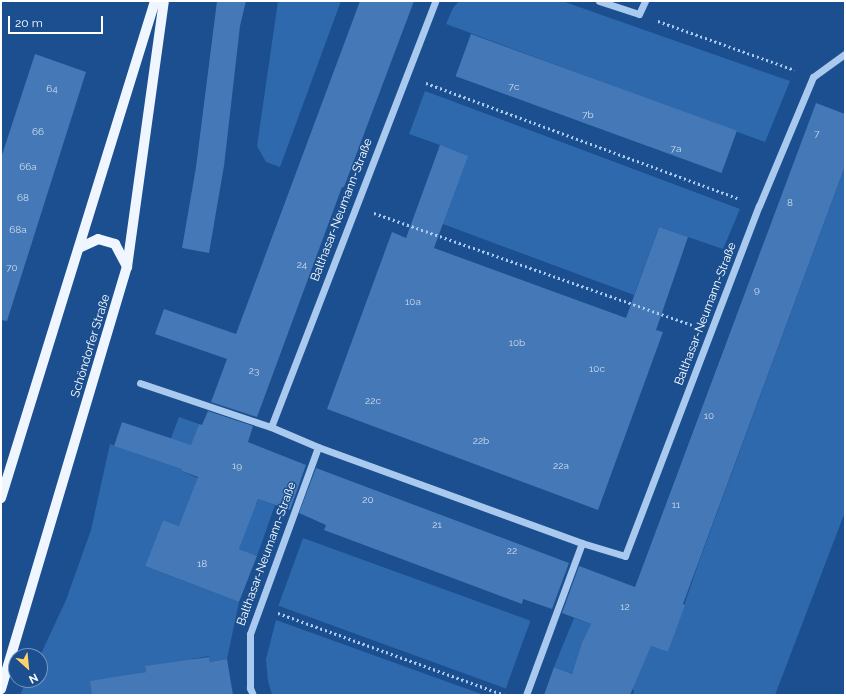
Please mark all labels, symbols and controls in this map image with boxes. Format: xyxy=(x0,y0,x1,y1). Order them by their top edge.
scale bar xyxy=(10,8,105,34)
text: 20 m xyxy=(15,16,43,30)
house number: 7c xyxy=(509,81,519,93)
house number: 64 xyxy=(46,83,58,95)
house number: 7b xyxy=(582,109,594,121)
house number: 66 xyxy=(32,126,44,138)
house number: 7 xyxy=(814,128,820,140)
street label: Balthasar-Neumann-Straße xyxy=(308,136,376,284)
house number: 7a xyxy=(671,143,681,155)
house number: 66a xyxy=(19,161,37,173)
house number: 68 xyxy=(17,192,29,204)
house number: 8 xyxy=(787,197,793,209)
house number: 68a xyxy=(9,224,27,236)
street label: Balthasar-Neumann-Straße xyxy=(672,240,740,388)
house number: 24 xyxy=(297,259,307,271)
house number: 70 xyxy=(6,262,18,274)
house number: 9 xyxy=(754,284,760,296)
street label: Schöndorfer Straße xyxy=(68,293,114,399)
house number: 10a xyxy=(405,296,421,308)
house number: 10b xyxy=(509,337,525,349)
house number: 10c xyxy=(589,363,605,375)
house number: 23 xyxy=(249,365,259,377)
house number: 22c xyxy=(365,395,381,407)
house number: 10 xyxy=(704,410,714,422)
house number: 22b xyxy=(473,435,489,447)
house number: 19 xyxy=(232,460,242,472)
house number: 22a xyxy=(553,460,569,472)
street label: Balthasar-Neumann-Straße xyxy=(234,480,300,628)
house number: 20 xyxy=(362,494,374,506)
house number: 11 xyxy=(672,499,680,511)
house number: 21 xyxy=(432,519,442,531)
house number: 22 xyxy=(507,545,517,557)
house number: 18 xyxy=(197,558,207,570)
house number: 12 xyxy=(620,601,630,613)
north arrow xyxy=(8,648,48,688)
text: N xyxy=(27,671,40,686)

